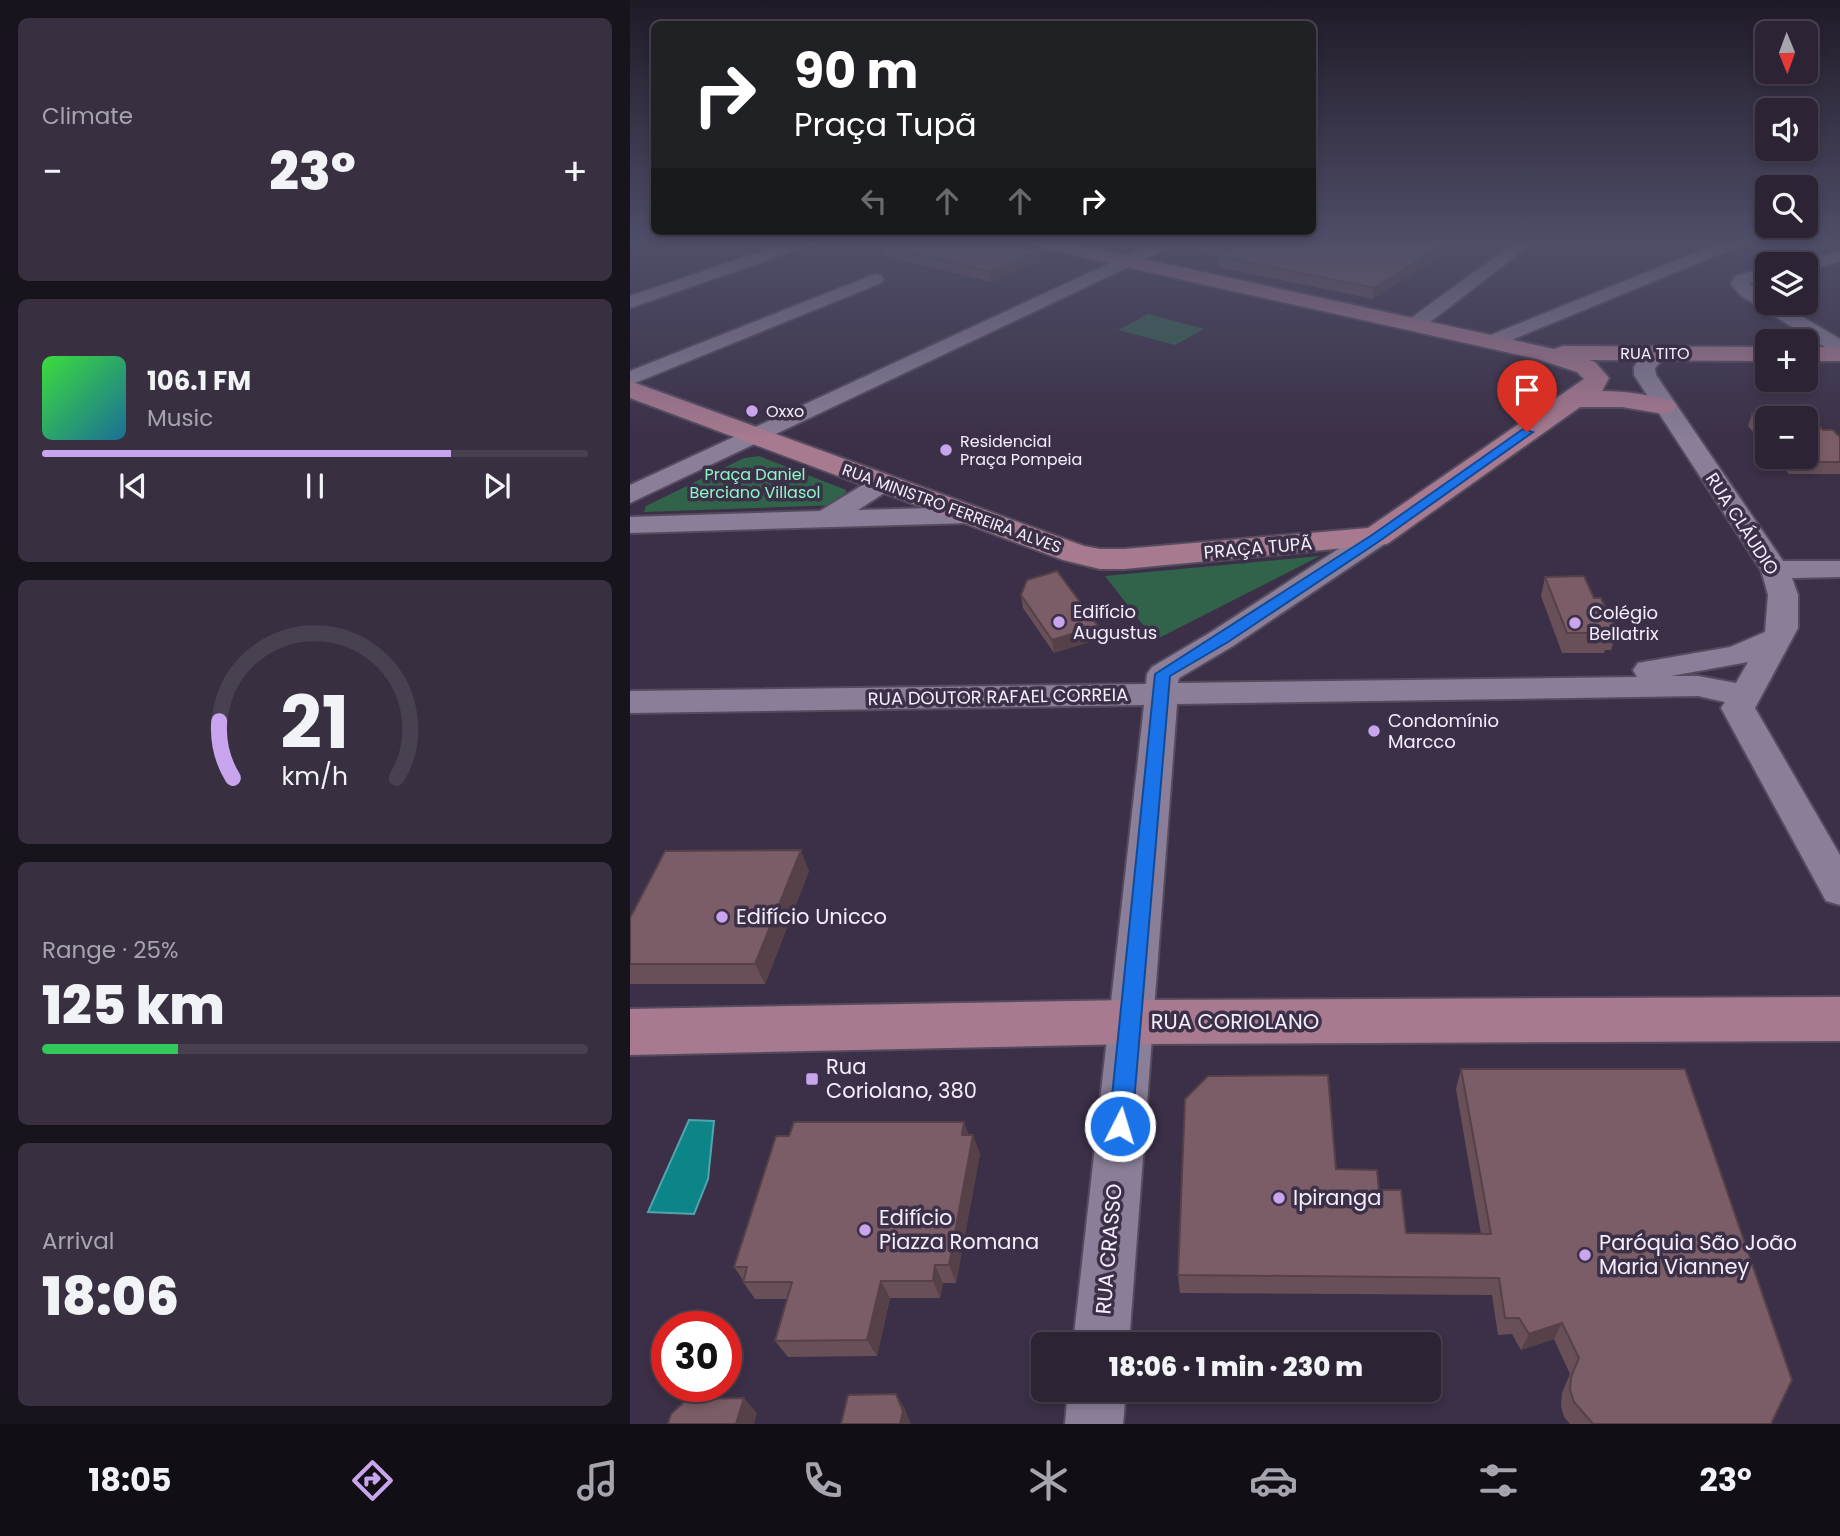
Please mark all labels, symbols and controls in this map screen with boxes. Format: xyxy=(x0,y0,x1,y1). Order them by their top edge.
north arrow xyxy=(1755,21,1818,84)
map controls xyxy=(1755,21,1818,469)
text: 90 m xyxy=(794,37,918,105)
icon: right xyxy=(679,49,770,140)
button: sound xyxy=(1755,98,1818,161)
text: Climate xyxy=(42,100,133,132)
text: Praça Tupã xyxy=(794,102,977,147)
text: 23° xyxy=(269,135,356,208)
text: − xyxy=(42,145,63,198)
text: + xyxy=(562,145,588,198)
button: search xyxy=(1755,175,1818,238)
icon: left xyxy=(855,182,893,220)
icon: ahead xyxy=(928,182,966,220)
icon: ahead xyxy=(1001,182,1039,220)
icon: right xyxy=(1074,182,1112,220)
button: layers xyxy=(1755,252,1818,315)
button: + xyxy=(1755,329,1818,392)
street label: RUA TITO xyxy=(1620,342,1690,365)
pin xyxy=(1497,360,1557,432)
text: 106.1 FM xyxy=(147,363,251,399)
icon: arrive xyxy=(1508,371,1546,409)
place label: Oxxo xyxy=(766,400,804,423)
text: Music xyxy=(147,402,213,434)
marker: Oxxo xyxy=(744,403,760,419)
button: − xyxy=(1755,406,1818,469)
place label: Residencial Praça Pompeia xyxy=(960,430,1082,471)
marker: Residencial Praça Pompeia xyxy=(938,442,954,458)
street label: RUA MINISTRO FERREIRA ALVES xyxy=(839,458,1065,559)
park label: Praça Daniel Berciano Villasol xyxy=(690,463,820,504)
icon: previous xyxy=(114,467,152,505)
icon: pause xyxy=(296,467,334,505)
icon: next xyxy=(478,467,516,505)
street label: RUA CLÁUDIO xyxy=(1700,468,1785,580)
street label: PRAÇA TUPÃ xyxy=(1203,530,1313,565)
place label: Edifício Augustus xyxy=(1073,599,1157,645)
place label: Colégio Bellatrix xyxy=(1589,600,1659,646)
marker: Edifício Augustus xyxy=(1051,614,1067,630)
marker: Colégio Bellatrix xyxy=(1567,615,1583,631)
text: 21 xyxy=(281,672,349,773)
street label: RUA DOUTOR RAFAEL CORREIA xyxy=(868,682,1128,711)
place label: Condomínio Marcco xyxy=(1388,708,1499,754)
marker: Condomínio Marcco xyxy=(1366,723,1382,739)
text: km/h xyxy=(282,759,348,794)
place label: Edifício Unicco xyxy=(736,902,887,931)
marker: Edifício Unicco xyxy=(714,909,730,925)
text: Range · 25% xyxy=(42,934,178,966)
text: 125 km xyxy=(42,969,225,1042)
street label: RUA CORIOLANO xyxy=(1151,1007,1319,1036)
place label: Rua Coriolano, 380 xyxy=(826,1052,977,1105)
marker: Rua Coriolano, 380 xyxy=(804,1071,820,1087)
position arrow xyxy=(1083,1089,1157,1163)
street label: RUA CRASSO xyxy=(1088,1182,1129,1315)
place label: Ipiranga xyxy=(1293,1183,1381,1212)
marker: Ipiranga xyxy=(1271,1190,1287,1206)
place label: Edifício Piazza Romana xyxy=(879,1203,1039,1256)
marker: Edifício Piazza Romana xyxy=(857,1222,873,1238)
text: Arrival xyxy=(42,1225,114,1257)
place label: Paróquia São João Maria Vianney xyxy=(1599,1228,1797,1281)
marker: Paróquia São João Maria Vianney xyxy=(1577,1247,1593,1263)
text: 18:06 xyxy=(42,1260,179,1333)
speed limit sign: 30 xyxy=(651,1311,742,1402)
text: 18:06 · 1 min · 230 m xyxy=(1109,1349,1363,1385)
icon: directions xyxy=(348,1456,397,1505)
icon: music xyxy=(573,1456,622,1505)
icon: phone xyxy=(798,1456,847,1505)
icon: climate xyxy=(1024,1456,1073,1505)
icon: car xyxy=(1249,1456,1298,1505)
icon: filters xyxy=(1474,1456,1523,1505)
text: 18:05 xyxy=(88,1457,172,1502)
text: 23° xyxy=(1699,1457,1752,1502)

